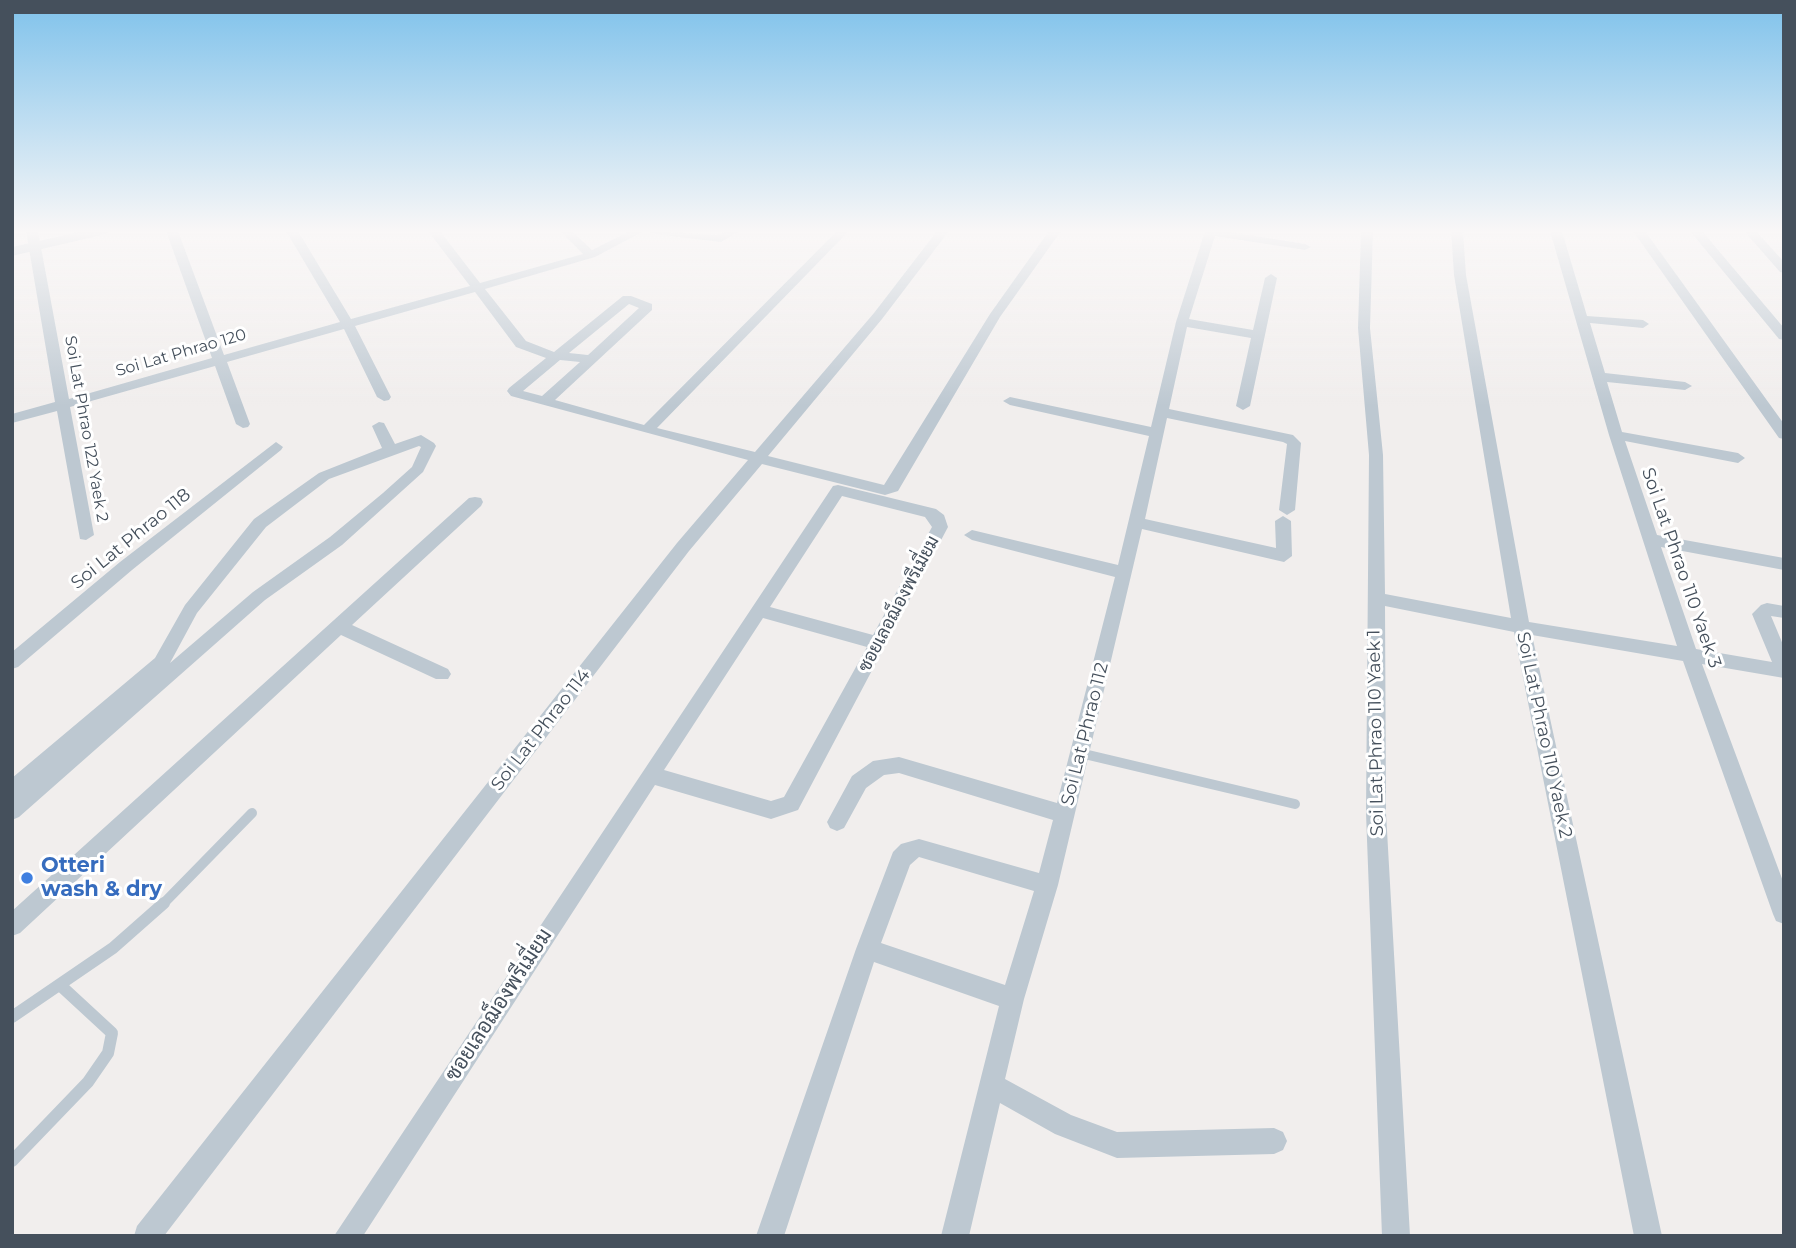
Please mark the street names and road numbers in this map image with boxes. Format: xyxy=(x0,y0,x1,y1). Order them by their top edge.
street label: Soi Lat Phrao 120 xyxy=(113,325,249,381)
street label: Soi Lat Phrao 122 Yaek 2 xyxy=(60,334,112,524)
street label: Soi Lat Phrao 110 Yaek 3 xyxy=(1637,465,1725,671)
street label: Soi Lat Phrao 118 xyxy=(67,484,195,594)
street label: ซอยเลอฌ็องพรีเมี่ยม xyxy=(854,532,944,676)
street label: Soi Lat Phrao 110 Yaek 1 xyxy=(1363,629,1389,837)
street label: Soi Lat Phrao 110 Yaek 2 xyxy=(1512,630,1576,840)
street label: Soi Lat Phrao 112 xyxy=(1057,660,1113,808)
street label: Soi Lat Phrao 114 xyxy=(487,665,595,795)
street label: ซอยเลอฌ็องพรีเมี่ยม xyxy=(440,924,558,1086)

